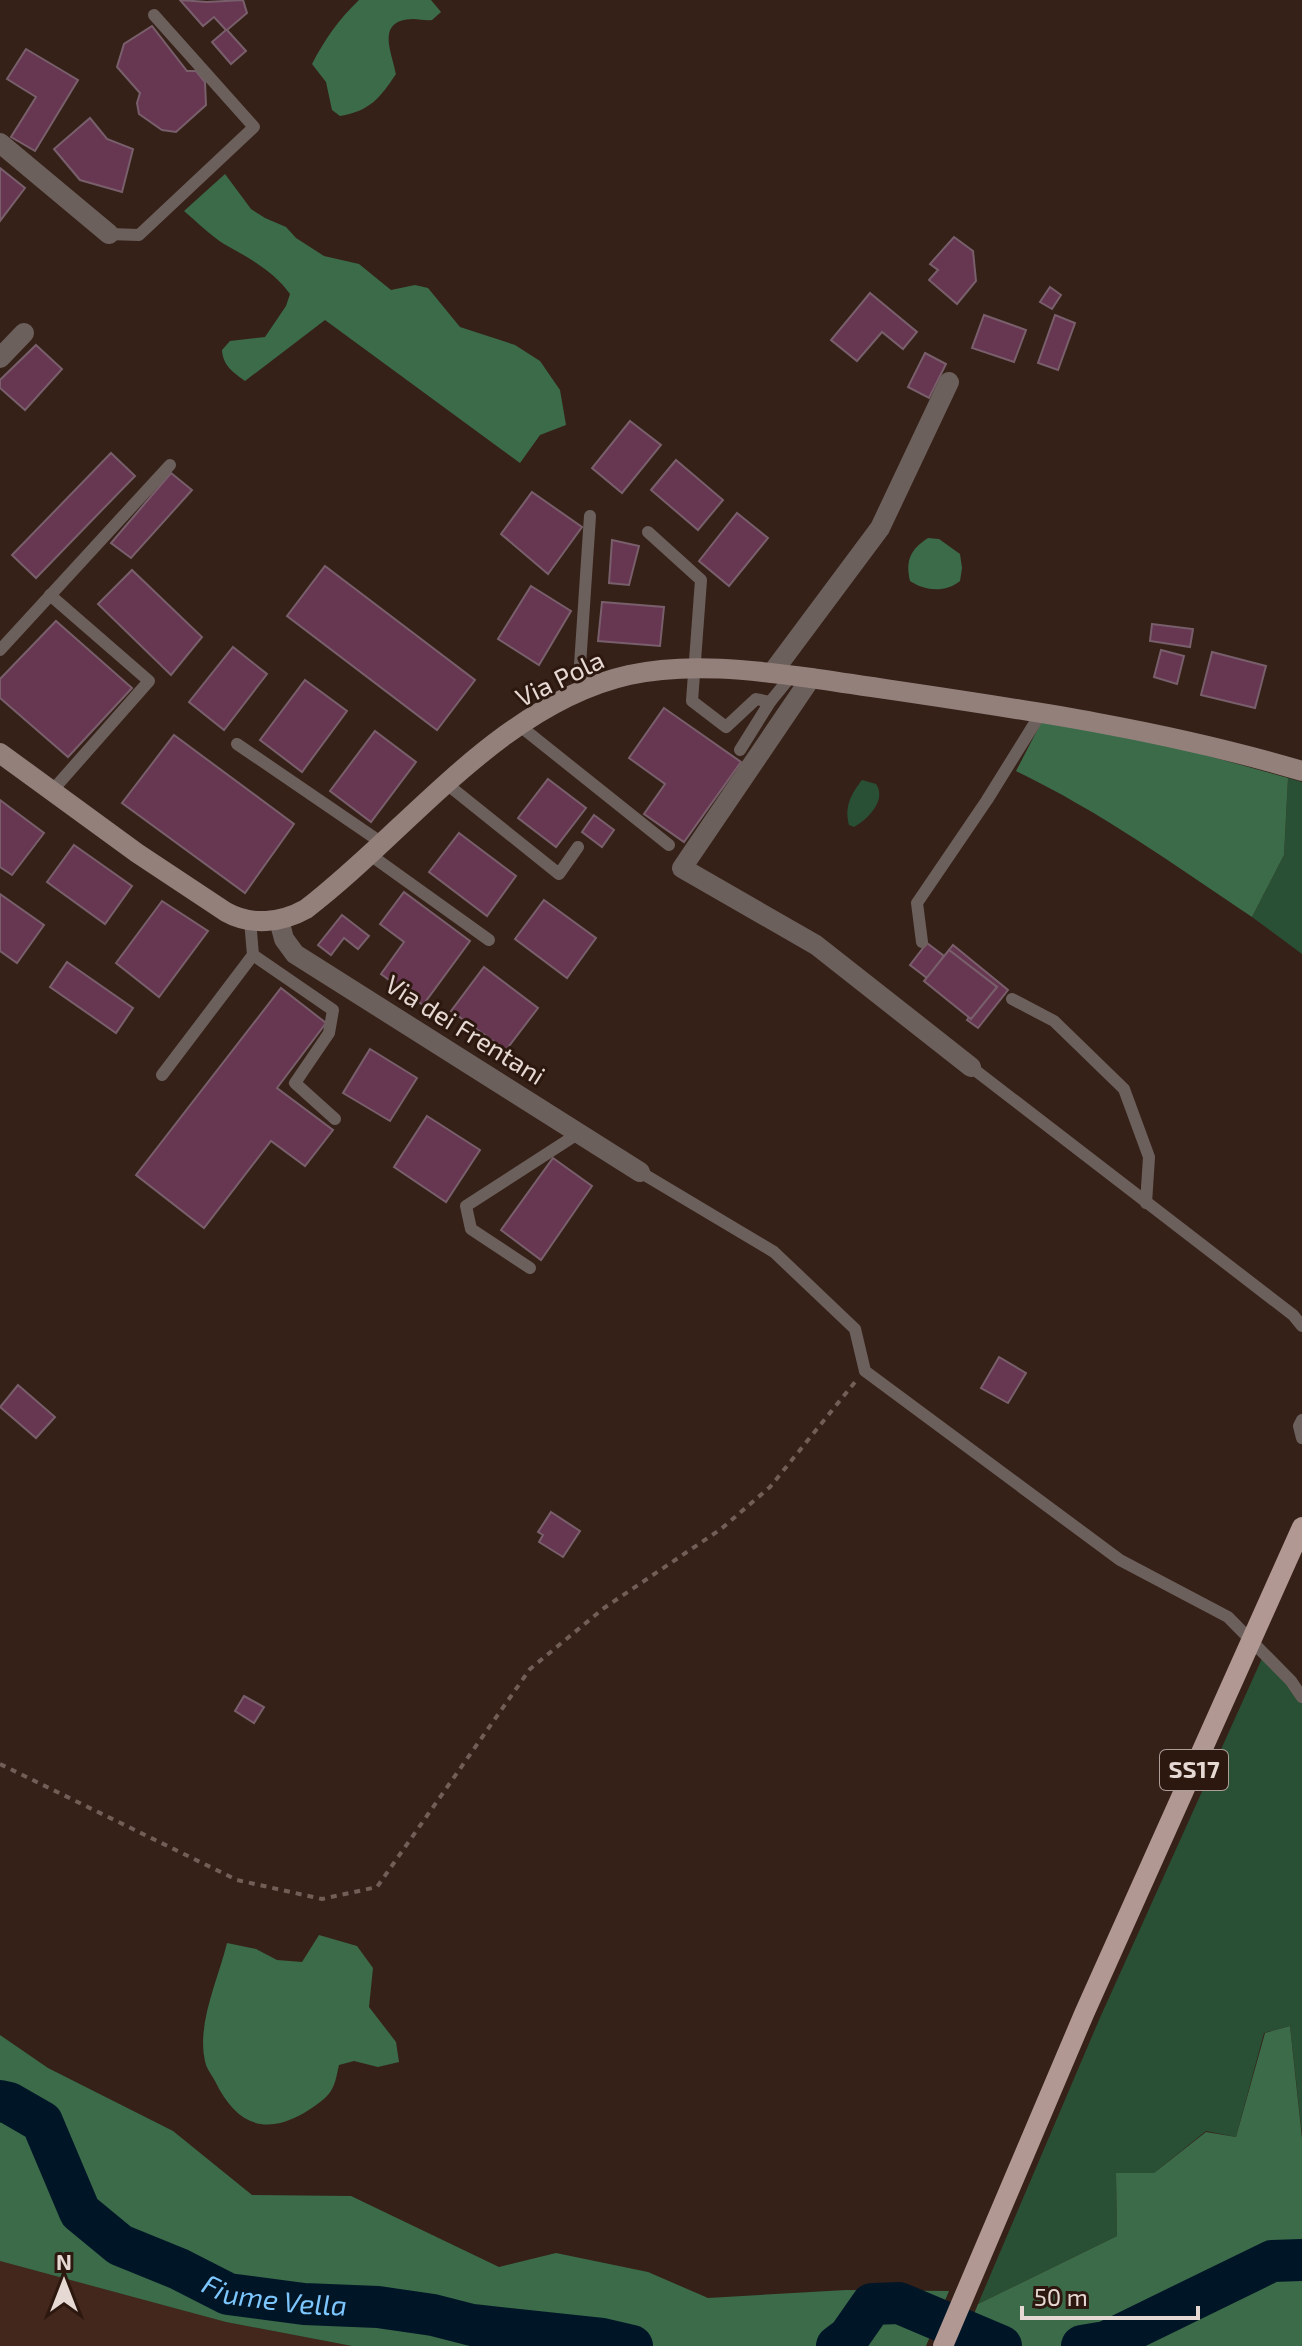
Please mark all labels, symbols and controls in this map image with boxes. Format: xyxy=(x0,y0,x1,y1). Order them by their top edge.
street label: Via Pola xyxy=(510,643,609,712)
street label: Via dei Frentani xyxy=(380,967,551,1090)
road number: SS17 xyxy=(1160,1750,1228,1790)
north arrow xyxy=(24,2242,104,2322)
text: N xyxy=(56,2248,72,2274)
water label: Fiume Vella xyxy=(197,2266,348,2322)
scale bar xyxy=(1022,2270,1198,2320)
text: 50 m xyxy=(1034,2282,1088,2311)

